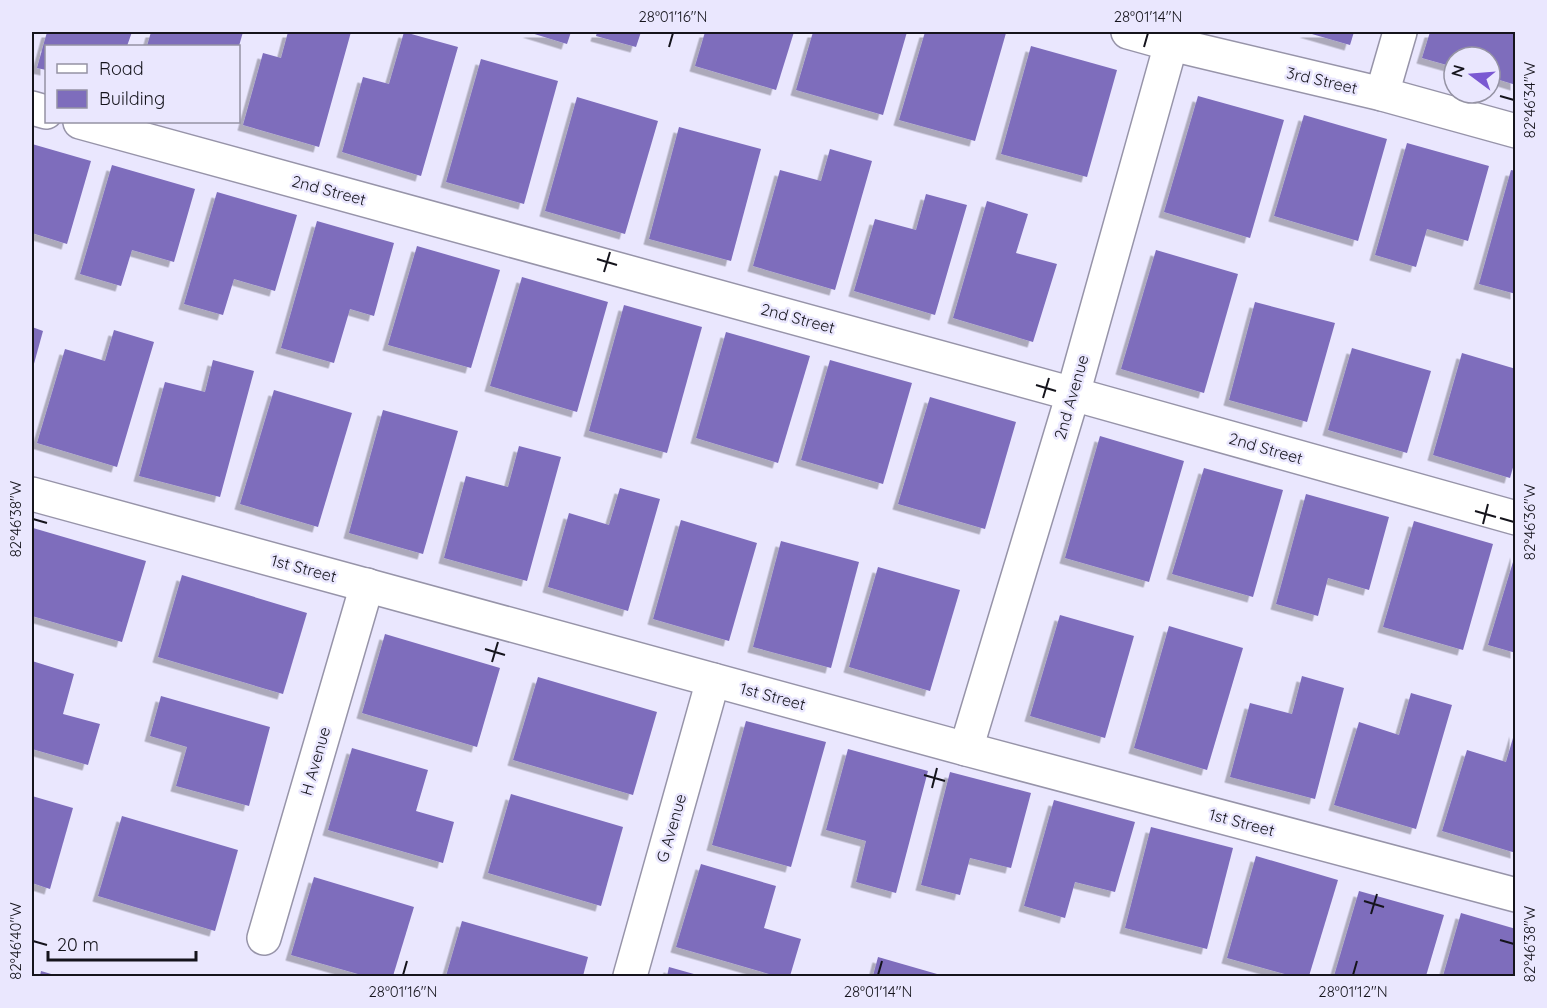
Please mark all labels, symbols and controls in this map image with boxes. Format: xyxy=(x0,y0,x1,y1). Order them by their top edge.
text: 28°01'16"N xyxy=(638,7,708,26)
text: 28°01'14"N xyxy=(1114,7,1182,26)
legend xyxy=(45,45,240,123)
north arrow xyxy=(1442,45,1502,105)
text: Road xyxy=(99,57,144,80)
text: 82°46'34"W xyxy=(1520,61,1539,138)
street label: 3rd Street xyxy=(1285,62,1359,98)
text: N xyxy=(1446,62,1469,79)
text: Building xyxy=(99,87,165,110)
street label: 2nd Street xyxy=(290,171,368,209)
street label: 2nd Street xyxy=(759,299,837,337)
street label: 2nd Avenue xyxy=(1049,352,1093,442)
street label: 2nd Street xyxy=(1227,428,1305,468)
text: 82°46'38"W xyxy=(6,480,25,557)
text: 82°46'36"W xyxy=(1520,483,1539,560)
street label: 1st Street xyxy=(269,550,339,586)
street label: 1st Street xyxy=(738,678,808,714)
street label: H Avenue xyxy=(296,724,334,798)
street label: G Avenue xyxy=(652,791,690,865)
street label: 1st Street xyxy=(1207,804,1277,840)
text: 82°46'40"W xyxy=(6,902,25,980)
text: 82°46'38"W xyxy=(1520,905,1539,982)
scale bar xyxy=(48,924,196,962)
text: 20 m xyxy=(57,933,99,956)
text: 28°01'16"N xyxy=(368,982,438,1001)
text: 28°01'14"N xyxy=(844,982,912,1001)
text: 28°01'12"N xyxy=(1318,982,1388,1001)

